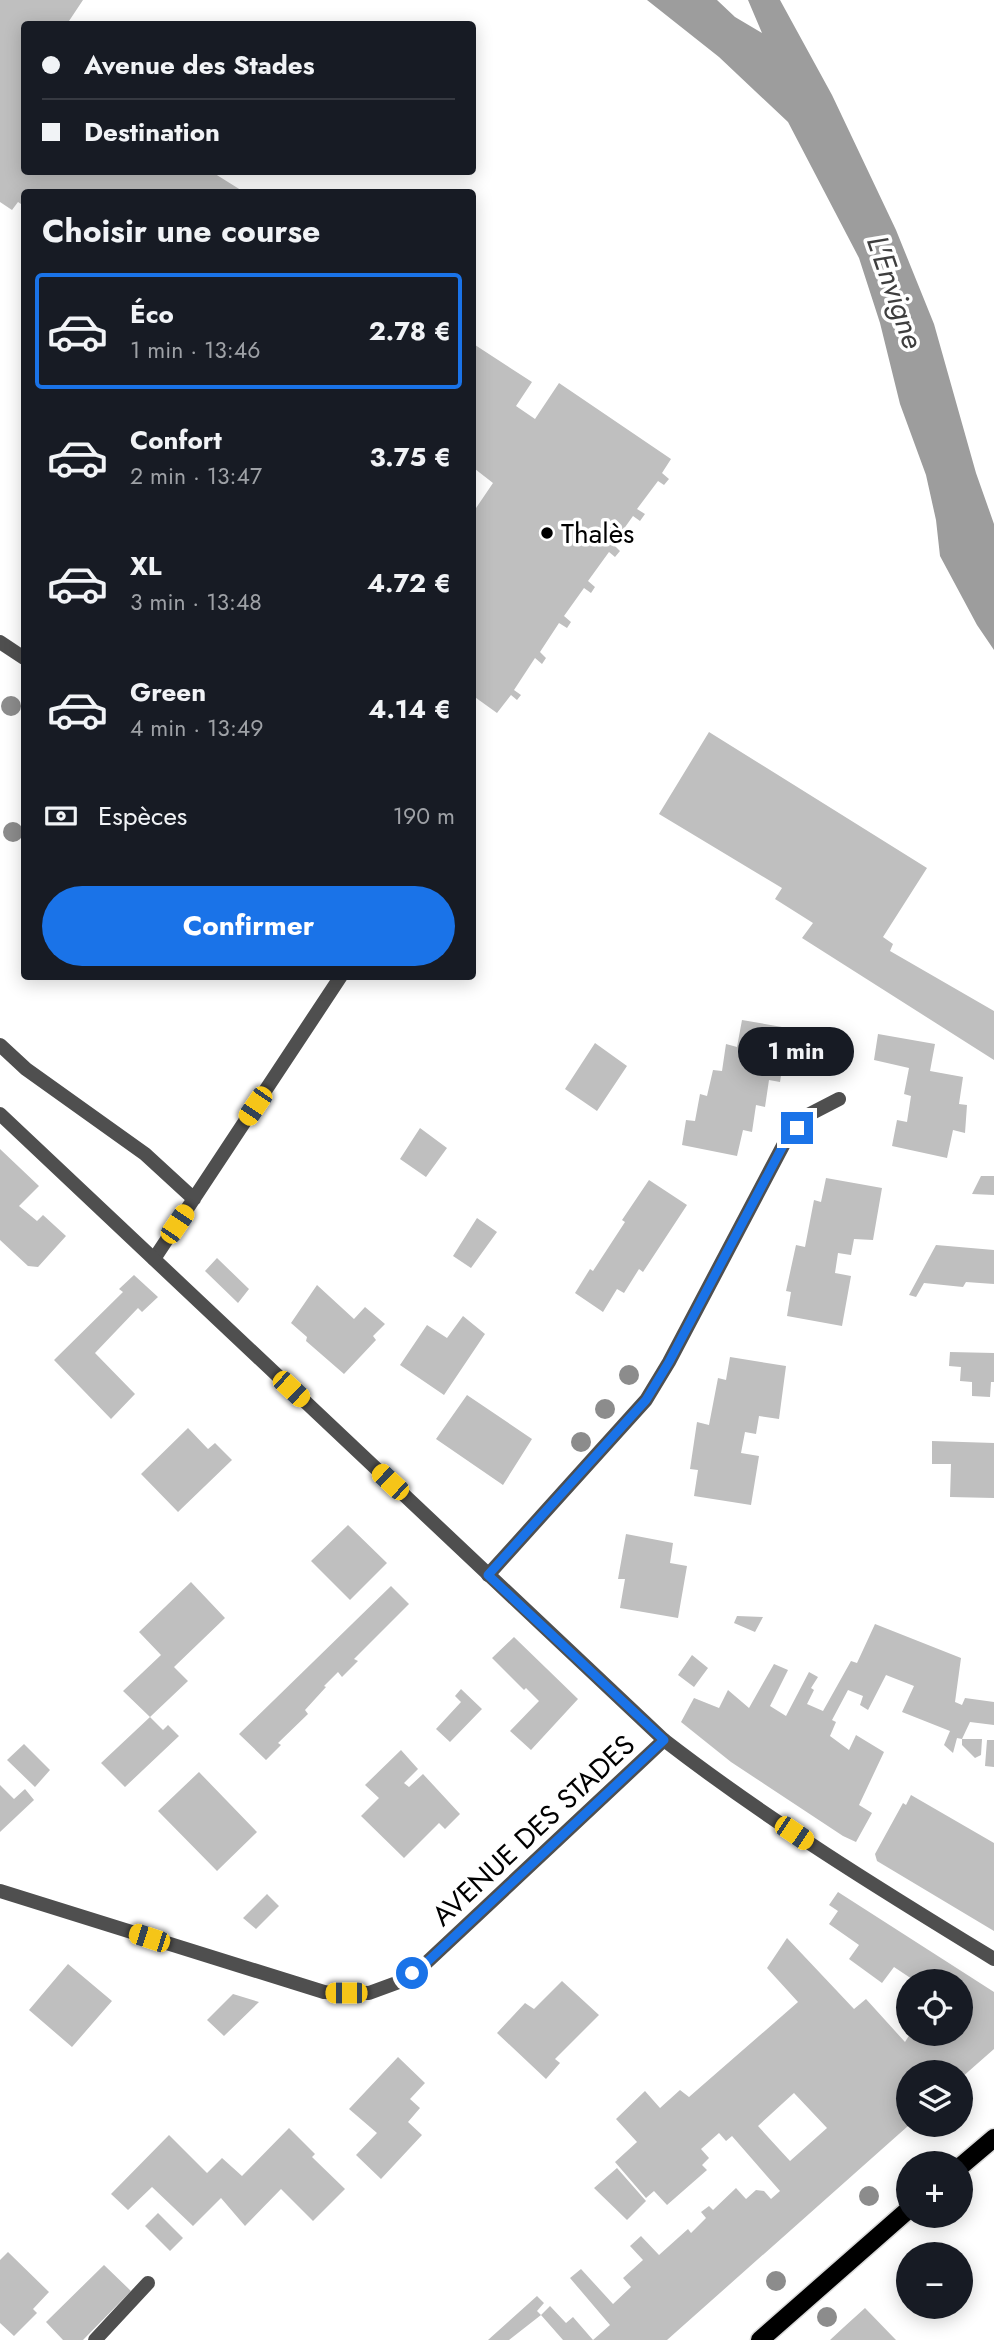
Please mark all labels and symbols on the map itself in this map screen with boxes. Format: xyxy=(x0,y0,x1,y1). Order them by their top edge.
water label: L'Envigne xyxy=(856,229,935,354)
place label: Thalès xyxy=(561,513,634,554)
marker: Thalès xyxy=(539,525,555,541)
callout: 1 min xyxy=(739,1026,855,1076)
car xyxy=(235,1083,276,1129)
route end xyxy=(781,1112,813,1144)
car xyxy=(157,1201,198,1247)
car xyxy=(269,1367,314,1411)
car xyxy=(368,1460,413,1504)
street label: AVENUE DES STADES xyxy=(423,1725,644,1936)
car xyxy=(771,1813,818,1853)
car xyxy=(126,1922,173,1954)
route start xyxy=(396,1957,428,1989)
car xyxy=(326,1983,368,2004)

